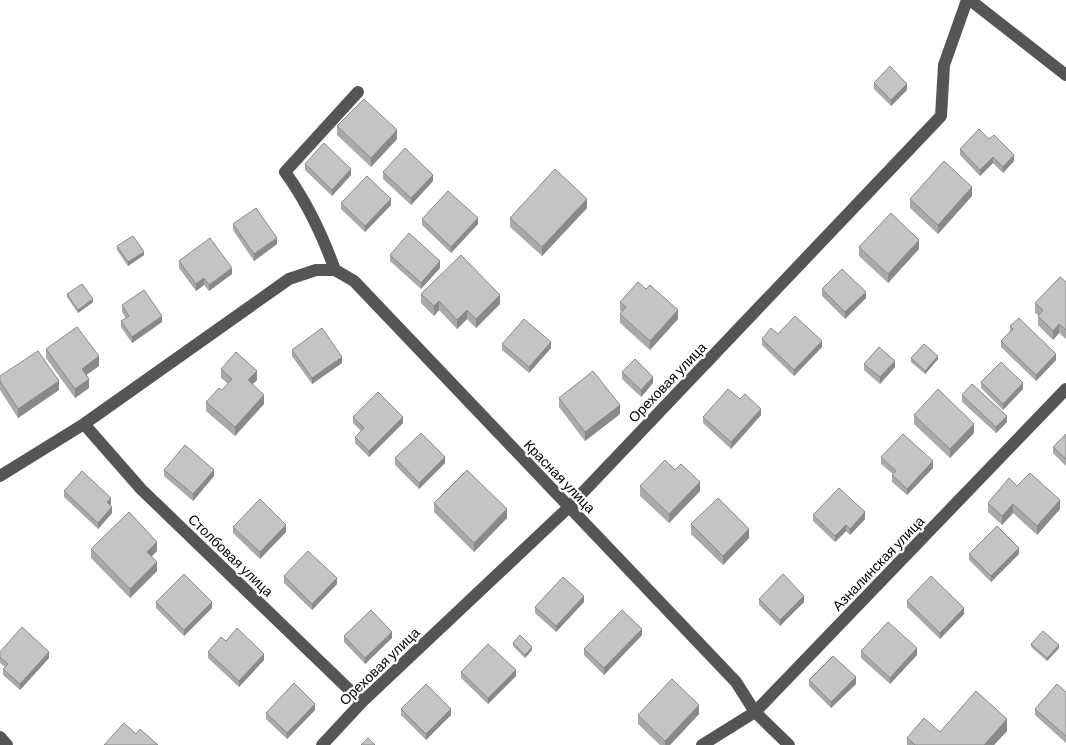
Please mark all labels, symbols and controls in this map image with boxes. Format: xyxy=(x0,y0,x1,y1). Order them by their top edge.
street label: Ореховая улица xyxy=(625,338,710,426)
street label: Красная улица xyxy=(521,436,599,516)
street label: Столбовая улица xyxy=(185,510,277,600)
street label: Азналинская улица xyxy=(828,512,928,614)
street label: Ореховая улица xyxy=(335,623,423,708)

